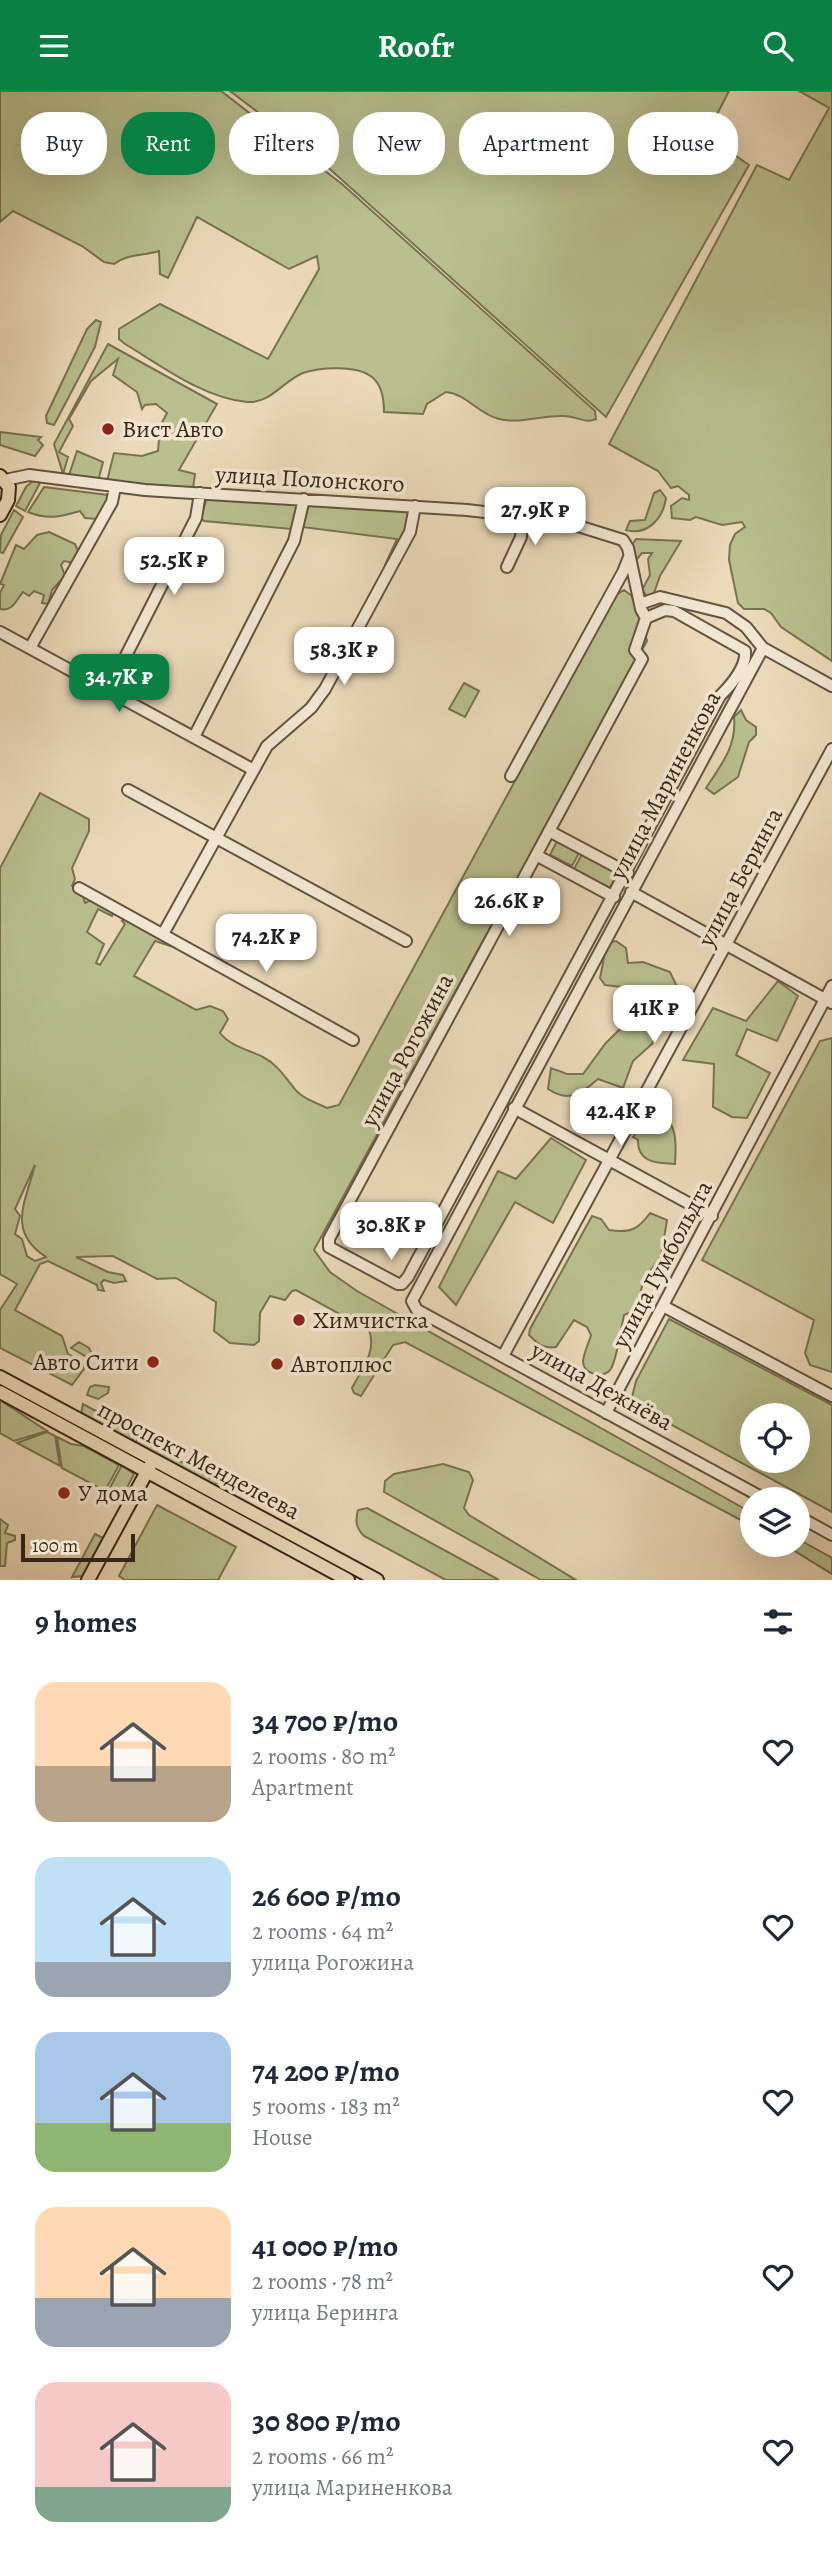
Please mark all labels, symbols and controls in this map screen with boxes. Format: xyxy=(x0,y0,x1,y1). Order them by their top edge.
text: Roofr xyxy=(378,24,454,68)
icon: menu xyxy=(35,27,73,65)
icon: search xyxy=(759,27,797,65)
chip: Buy xyxy=(21,112,107,175)
chip: Rent xyxy=(121,112,215,175)
chip: Filters xyxy=(229,112,339,175)
chip: New xyxy=(353,112,445,175)
chip: Apartment xyxy=(459,112,614,175)
chip: House xyxy=(628,112,738,175)
place label: Вист Авто xyxy=(122,413,224,445)
marker: Вист Авто xyxy=(100,421,116,437)
street label: улица Полонского xyxy=(214,458,405,500)
pin: 27.9K ₽ xyxy=(470,487,600,547)
text: 27.9K ₽ xyxy=(501,494,569,525)
pin: 52.5K ₽ xyxy=(109,538,239,597)
text: 52.5K ₽ xyxy=(140,544,208,575)
pin: 58.3K ₽ xyxy=(279,627,409,687)
text: 58.3K ₽ xyxy=(310,634,378,665)
pin: 34.7K ₽ xyxy=(54,655,184,714)
text: 34.7K ₽ xyxy=(85,661,153,692)
street label: улица Мариненкова xyxy=(601,685,728,886)
street label: улица Беринга xyxy=(689,802,790,953)
pin: 26.6K ₽ xyxy=(444,879,574,938)
text: 26.6K ₽ xyxy=(474,885,544,916)
pin: 74.2K ₽ xyxy=(201,915,331,974)
text: 74.2K ₽ xyxy=(232,921,300,952)
street label: улица Рогожина xyxy=(353,968,461,1133)
pin: 41K ₽ xyxy=(605,985,703,1045)
text: 41K ₽ xyxy=(629,992,679,1023)
pin: 42.4K ₽ xyxy=(556,1089,686,1148)
text: 42.4K ₽ xyxy=(586,1095,656,1126)
street label: улица Гумбольдта xyxy=(604,1175,720,1354)
pin: 30.8K ₽ xyxy=(326,1203,456,1262)
text: 30.8K ₽ xyxy=(356,1209,426,1240)
place label: Химчистка xyxy=(313,1304,429,1336)
marker: Химчистка xyxy=(291,1312,307,1328)
street label: улица Дежнёва xyxy=(525,1333,679,1438)
place label: Авто Сити xyxy=(32,1346,139,1378)
place label: Автоплюс xyxy=(290,1348,392,1380)
marker: Авто Сити xyxy=(145,1354,161,1370)
marker: Автоплюс xyxy=(269,1356,285,1372)
street label: проспект Менделеева xyxy=(92,1393,306,1527)
map controls xyxy=(740,1403,810,1557)
button: locate xyxy=(740,1403,810,1473)
place label: У дома xyxy=(78,1477,148,1509)
marker: У дома xyxy=(56,1485,72,1501)
button: layers xyxy=(740,1487,810,1557)
scale bar xyxy=(21,1531,135,1563)
text: 100 m xyxy=(32,1533,78,1559)
text: 9 homes xyxy=(35,1602,137,1642)
icon: filters xyxy=(759,1603,797,1641)
text: 34 700 ₽/mo xyxy=(252,1701,398,1741)
icon: home xyxy=(91,1710,175,1794)
icon: heart xyxy=(759,1733,797,1771)
text: 2 rooms · 80 m² xyxy=(252,1741,396,1772)
text: Apartment xyxy=(252,1772,354,1803)
text: 26 600 ₽/mo xyxy=(252,1876,401,1916)
icon: home xyxy=(91,1885,175,1969)
icon: heart xyxy=(759,1908,797,1946)
text: 2 rooms · 64 m² xyxy=(252,1916,393,1947)
text: улица Рогожина xyxy=(252,1947,414,1978)
text: 74 200 ₽/mo xyxy=(252,2051,400,2091)
icon: home xyxy=(91,2060,175,2144)
icon: heart xyxy=(759,2083,797,2121)
text: 5 rooms · 183 m² xyxy=(252,2091,400,2122)
text: House xyxy=(252,2122,312,2153)
text: 41 000 ₽/mo xyxy=(252,2226,398,2266)
icon: home xyxy=(91,2235,175,2319)
icon: heart xyxy=(759,2258,797,2296)
text: 2 rooms · 78 m² xyxy=(252,2266,393,2297)
text: улица Беринга xyxy=(252,2297,399,2328)
text: 30 800 ₽/mo xyxy=(252,2401,401,2441)
icon: home xyxy=(91,2410,175,2494)
icon: heart xyxy=(759,2433,797,2471)
text: 2 rooms · 66 m² xyxy=(252,2441,394,2472)
text: улица Мариненкова xyxy=(252,2472,453,2503)

